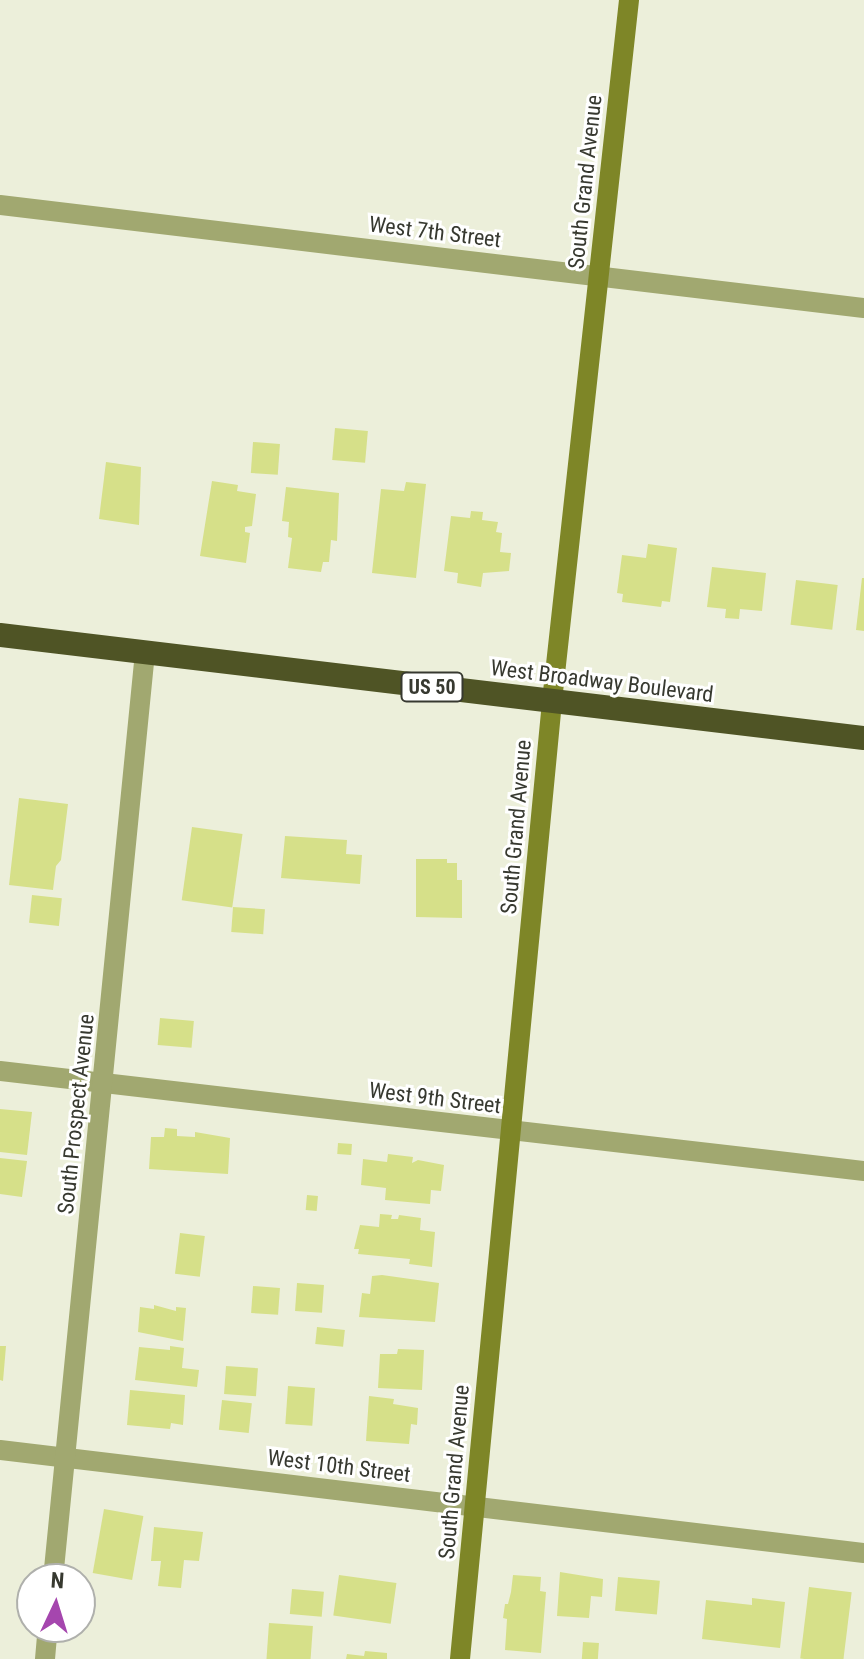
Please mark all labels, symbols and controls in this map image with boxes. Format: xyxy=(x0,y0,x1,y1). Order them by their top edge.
street label: South Grand Avenue xyxy=(563,94,607,270)
street label: West 7th Street xyxy=(367,211,503,253)
street label: West Broadway Boulevard xyxy=(489,654,715,708)
road number: US 50 xyxy=(400,671,464,703)
street label: South Grand Avenue xyxy=(495,739,537,915)
street label: South Prospect Avenue xyxy=(52,1013,100,1215)
street label: West 9th Street xyxy=(367,1077,503,1119)
street label: South Grand Avenue xyxy=(433,1384,475,1560)
street label: West 10th Street xyxy=(266,1444,412,1488)
north arrow xyxy=(16,1563,96,1643)
text: N xyxy=(50,1568,65,1593)

